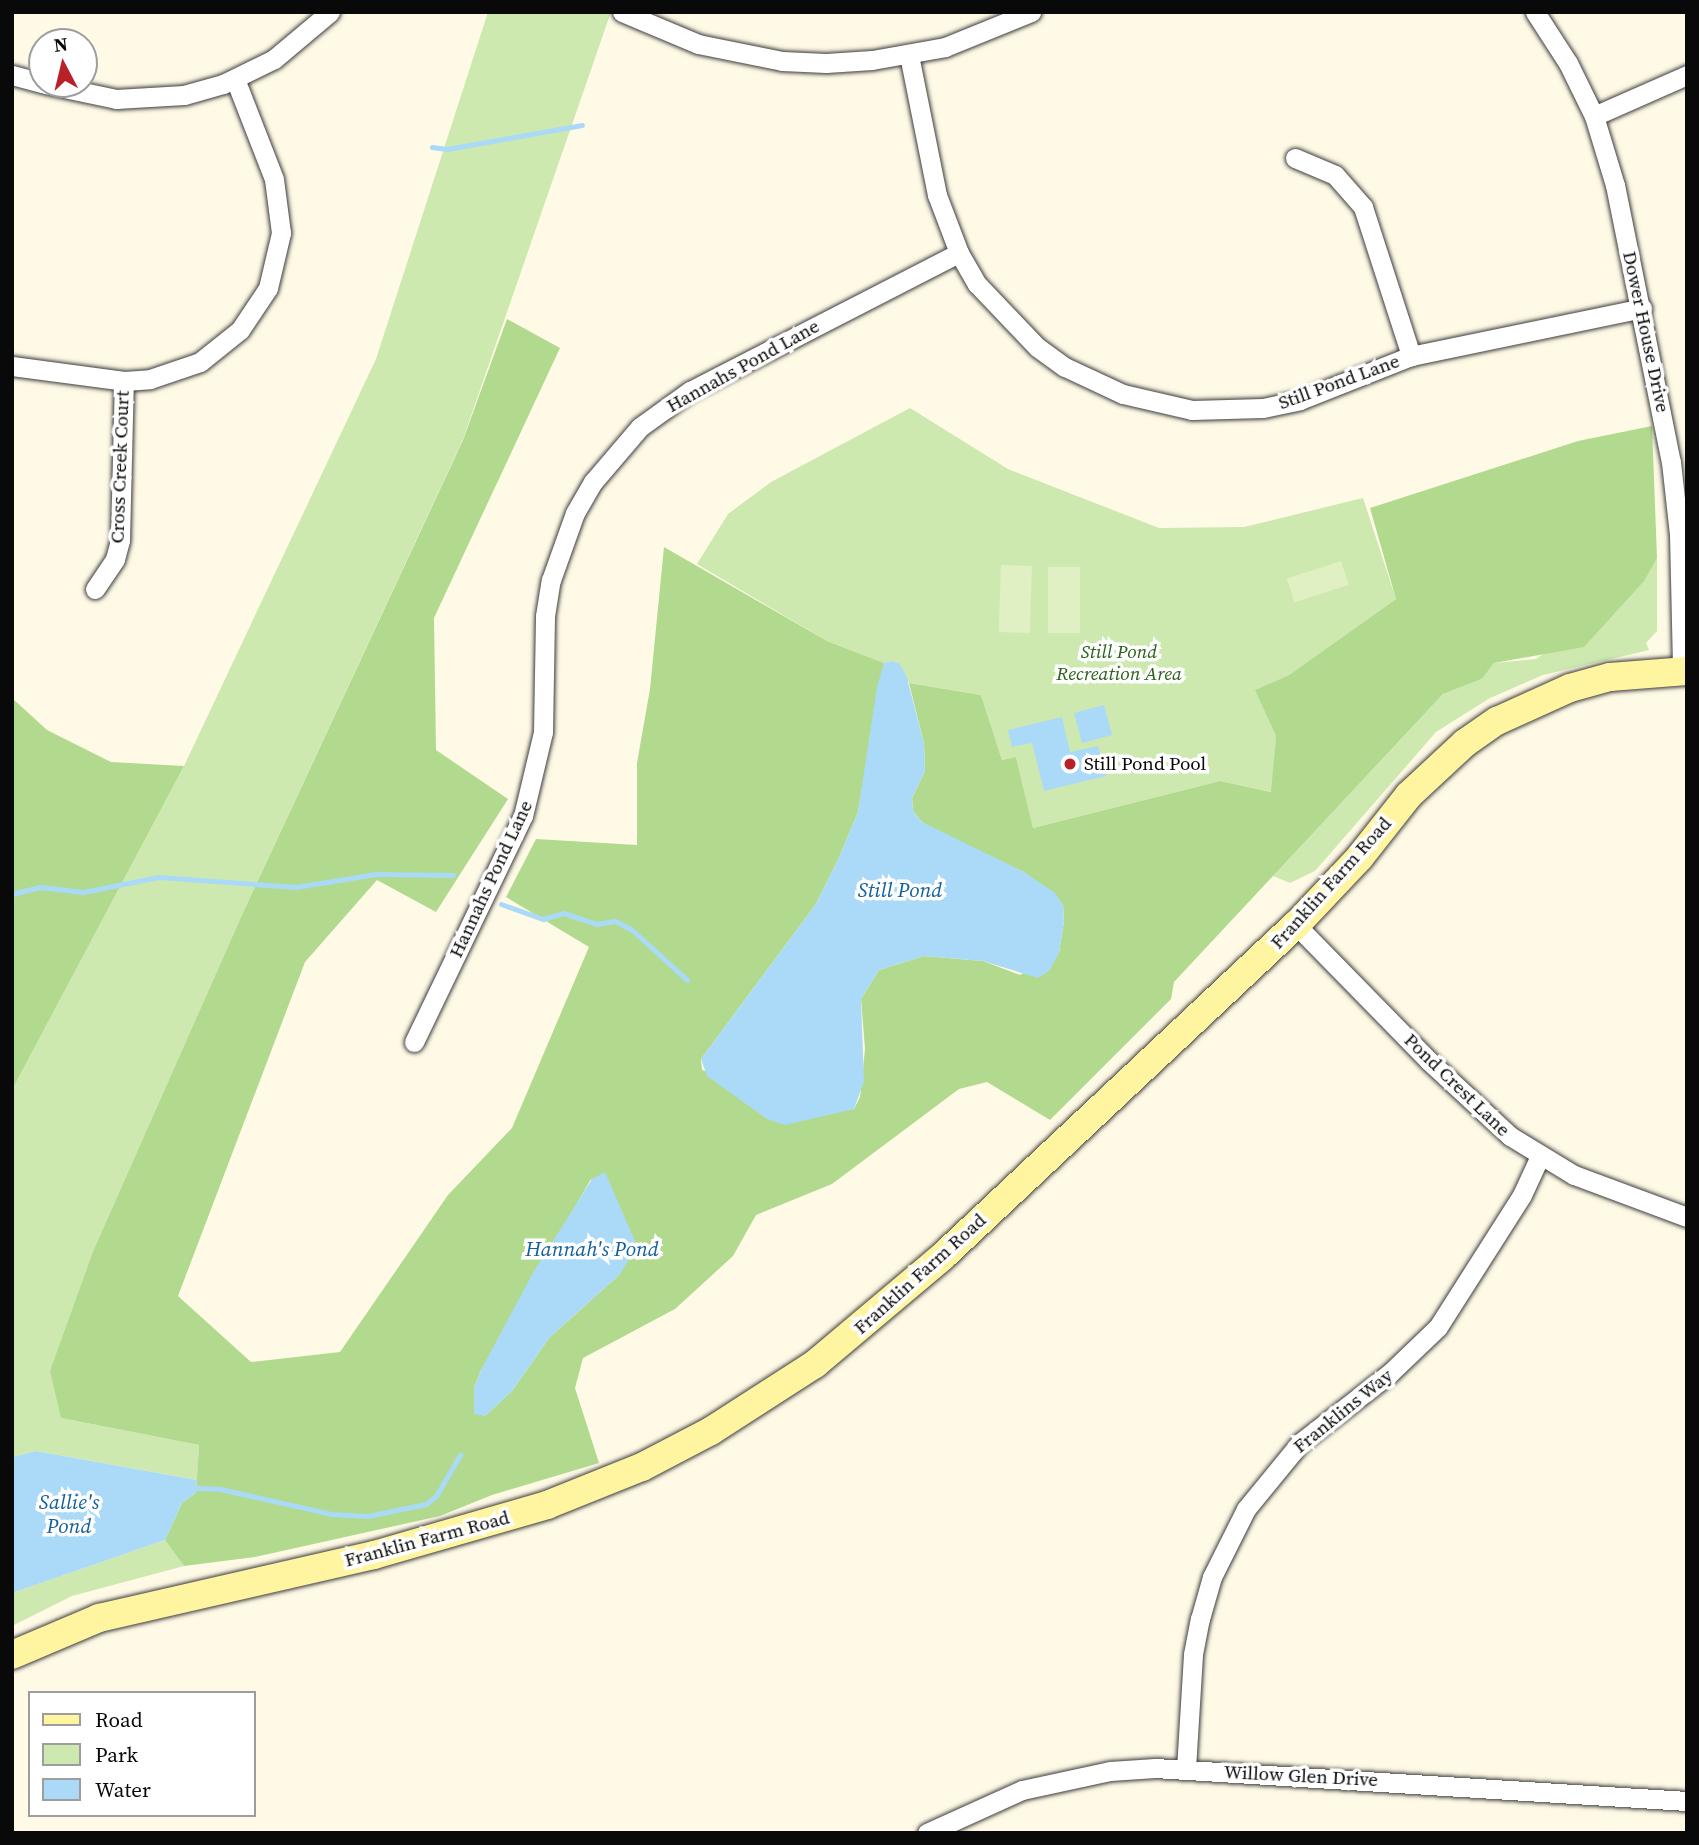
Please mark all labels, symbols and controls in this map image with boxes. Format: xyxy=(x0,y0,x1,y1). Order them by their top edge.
north arrow xyxy=(28,28,98,98)
text: N xyxy=(52,30,69,58)
street label: Dower House Drive xyxy=(1618,249,1674,415)
street label: Hannahs Pond Lane xyxy=(663,315,823,417)
street label: Still Pond Lane xyxy=(1275,350,1403,414)
street label: Cross Creek Court xyxy=(106,390,134,544)
park label: Still Pond Recreation Area xyxy=(1056,641,1182,685)
place label: Still Pond Pool xyxy=(1084,753,1206,775)
marker: Still Pond Pool xyxy=(1062,756,1078,772)
street label: Hannahs Pond Lane xyxy=(445,797,537,961)
street label: Franklin Farm Road xyxy=(1266,812,1396,954)
water label: Still Pond xyxy=(858,877,942,903)
street label: Pond Crest Lane xyxy=(1399,1029,1515,1141)
street label: Franklin Farm Road xyxy=(849,1209,991,1339)
water label: Hannah's Pond xyxy=(525,1236,659,1262)
street label: Franklins Way xyxy=(1289,1364,1397,1458)
water label: Sallie's Pond xyxy=(39,1489,99,1539)
street label: Franklin Farm Road xyxy=(342,1506,512,1572)
legend xyxy=(28,1691,256,1817)
text: Road xyxy=(95,1705,143,1734)
text: Park xyxy=(95,1740,138,1769)
street label: Willow Glen Drive xyxy=(1223,1761,1379,1791)
text: Water xyxy=(95,1775,151,1804)

